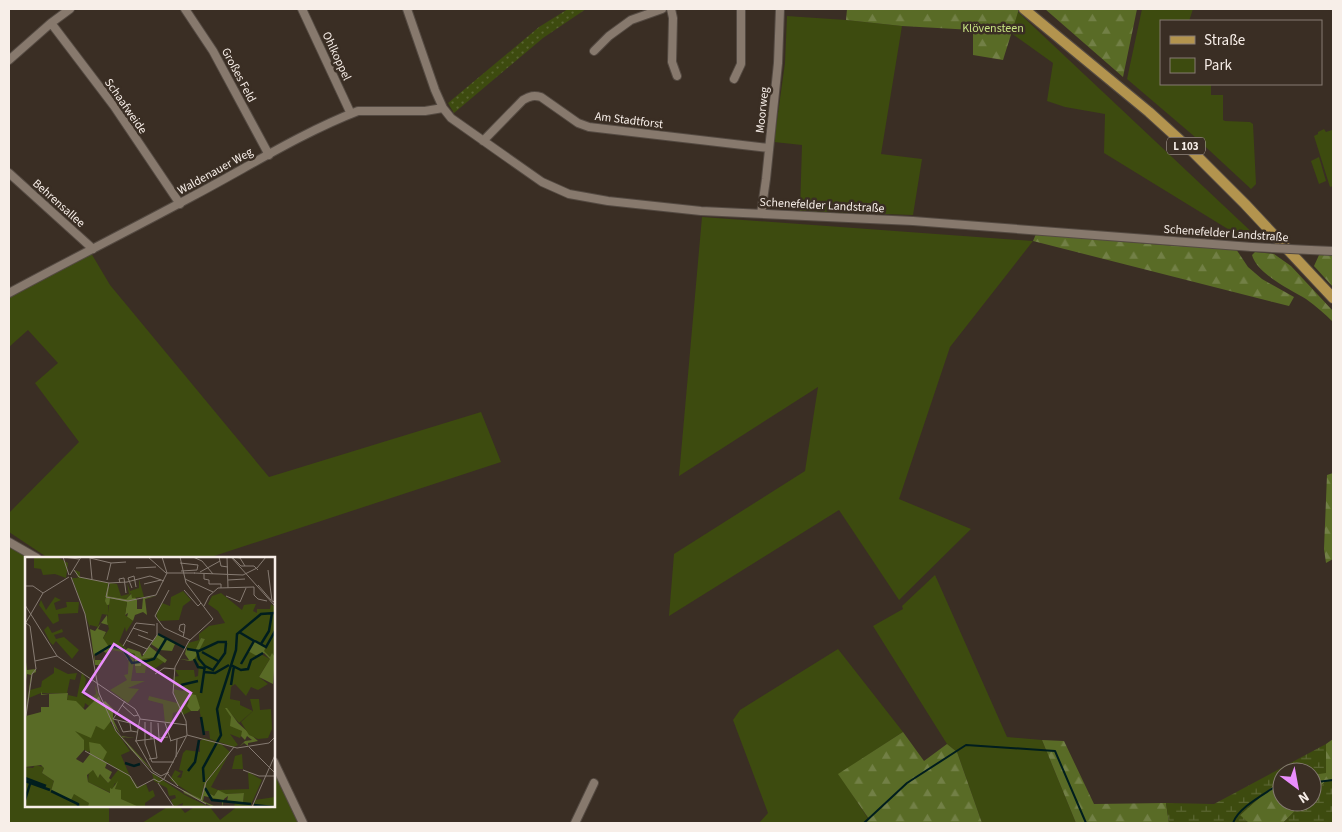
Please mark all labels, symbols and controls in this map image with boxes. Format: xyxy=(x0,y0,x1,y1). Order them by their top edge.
park label: Klövensteen xyxy=(962,20,1024,37)
legend xyxy=(1160,20,1322,85)
street label: Ohlkoppel xyxy=(318,29,355,83)
text: Straße xyxy=(1204,30,1245,51)
street label: Großes Feld xyxy=(217,45,260,106)
text: Park xyxy=(1204,55,1233,76)
street label: Schaafweide xyxy=(100,75,151,137)
street label: Moorweg xyxy=(752,86,773,134)
street label: Am Stadtforst xyxy=(594,108,664,133)
road number: L 103 xyxy=(1167,138,1205,154)
street label: Waldenauer Weg xyxy=(174,144,256,199)
street label: Behrensallee xyxy=(29,175,89,232)
street label: Schenefelder Landstraße xyxy=(759,194,885,217)
street label: Schenefelder Landstraße xyxy=(1163,221,1289,246)
inset map xyxy=(25,557,275,807)
north arrow xyxy=(1272,762,1322,812)
text: N xyxy=(1294,786,1313,808)

